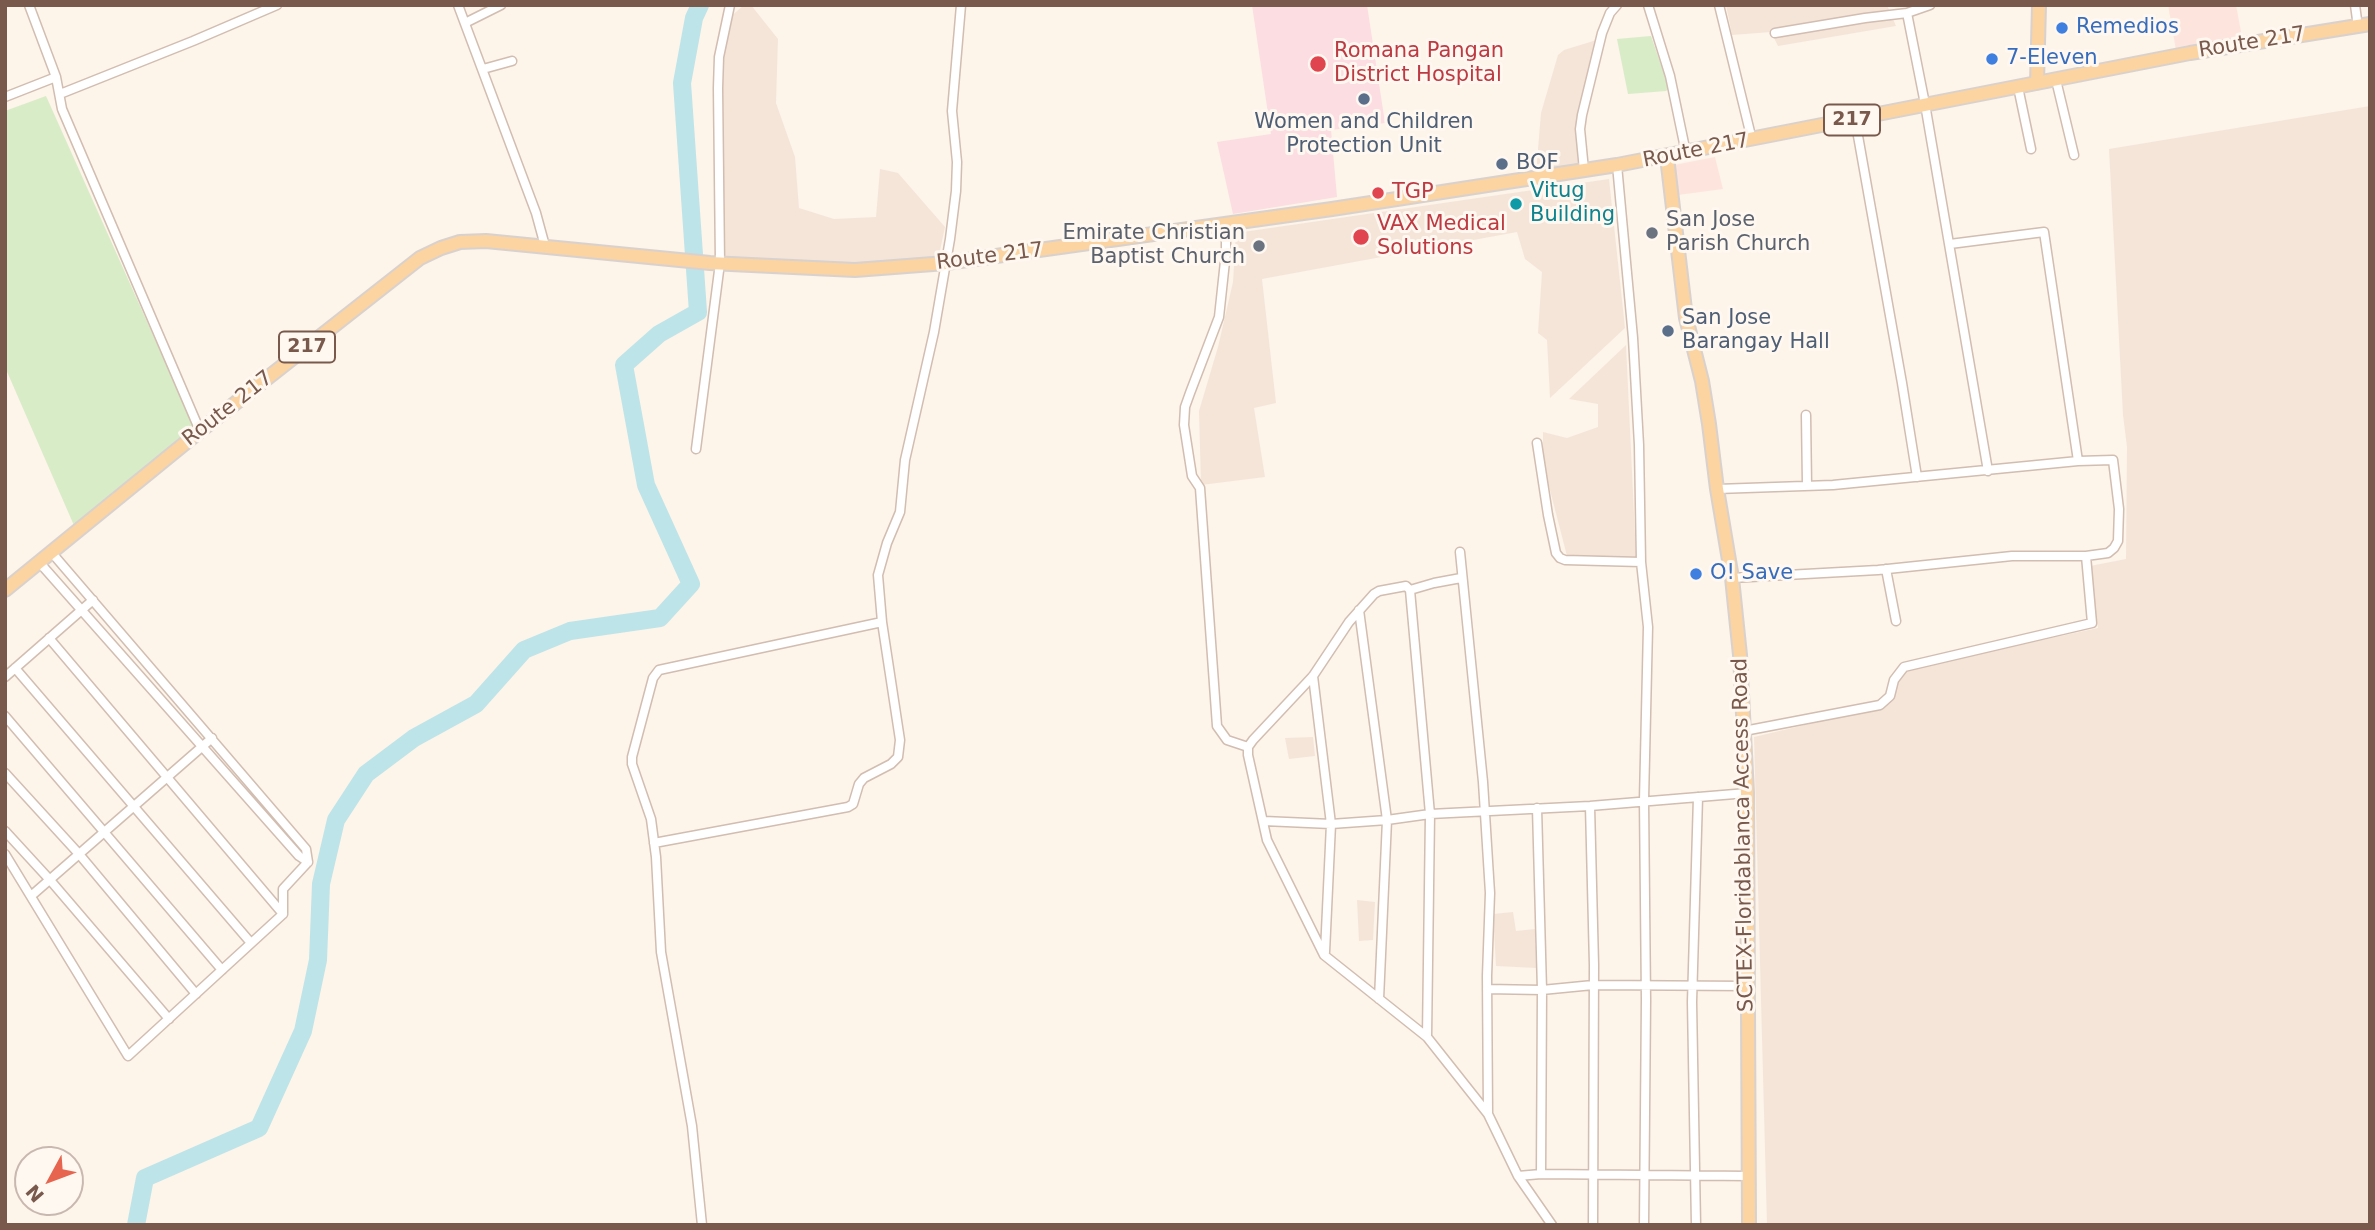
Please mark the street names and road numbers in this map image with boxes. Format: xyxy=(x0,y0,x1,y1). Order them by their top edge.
street label: Route 217 xyxy=(2197,22,2307,64)
road number: 217 xyxy=(1824,104,1880,136)
street label: Route 217 xyxy=(1641,128,1751,174)
street label: Route 217 xyxy=(935,238,1045,276)
road number: 217 xyxy=(279,332,335,362)
street label: Route 217 xyxy=(178,366,278,452)
street label: SCTEX-Floridablanca Access Road xyxy=(1728,658,1760,1012)

